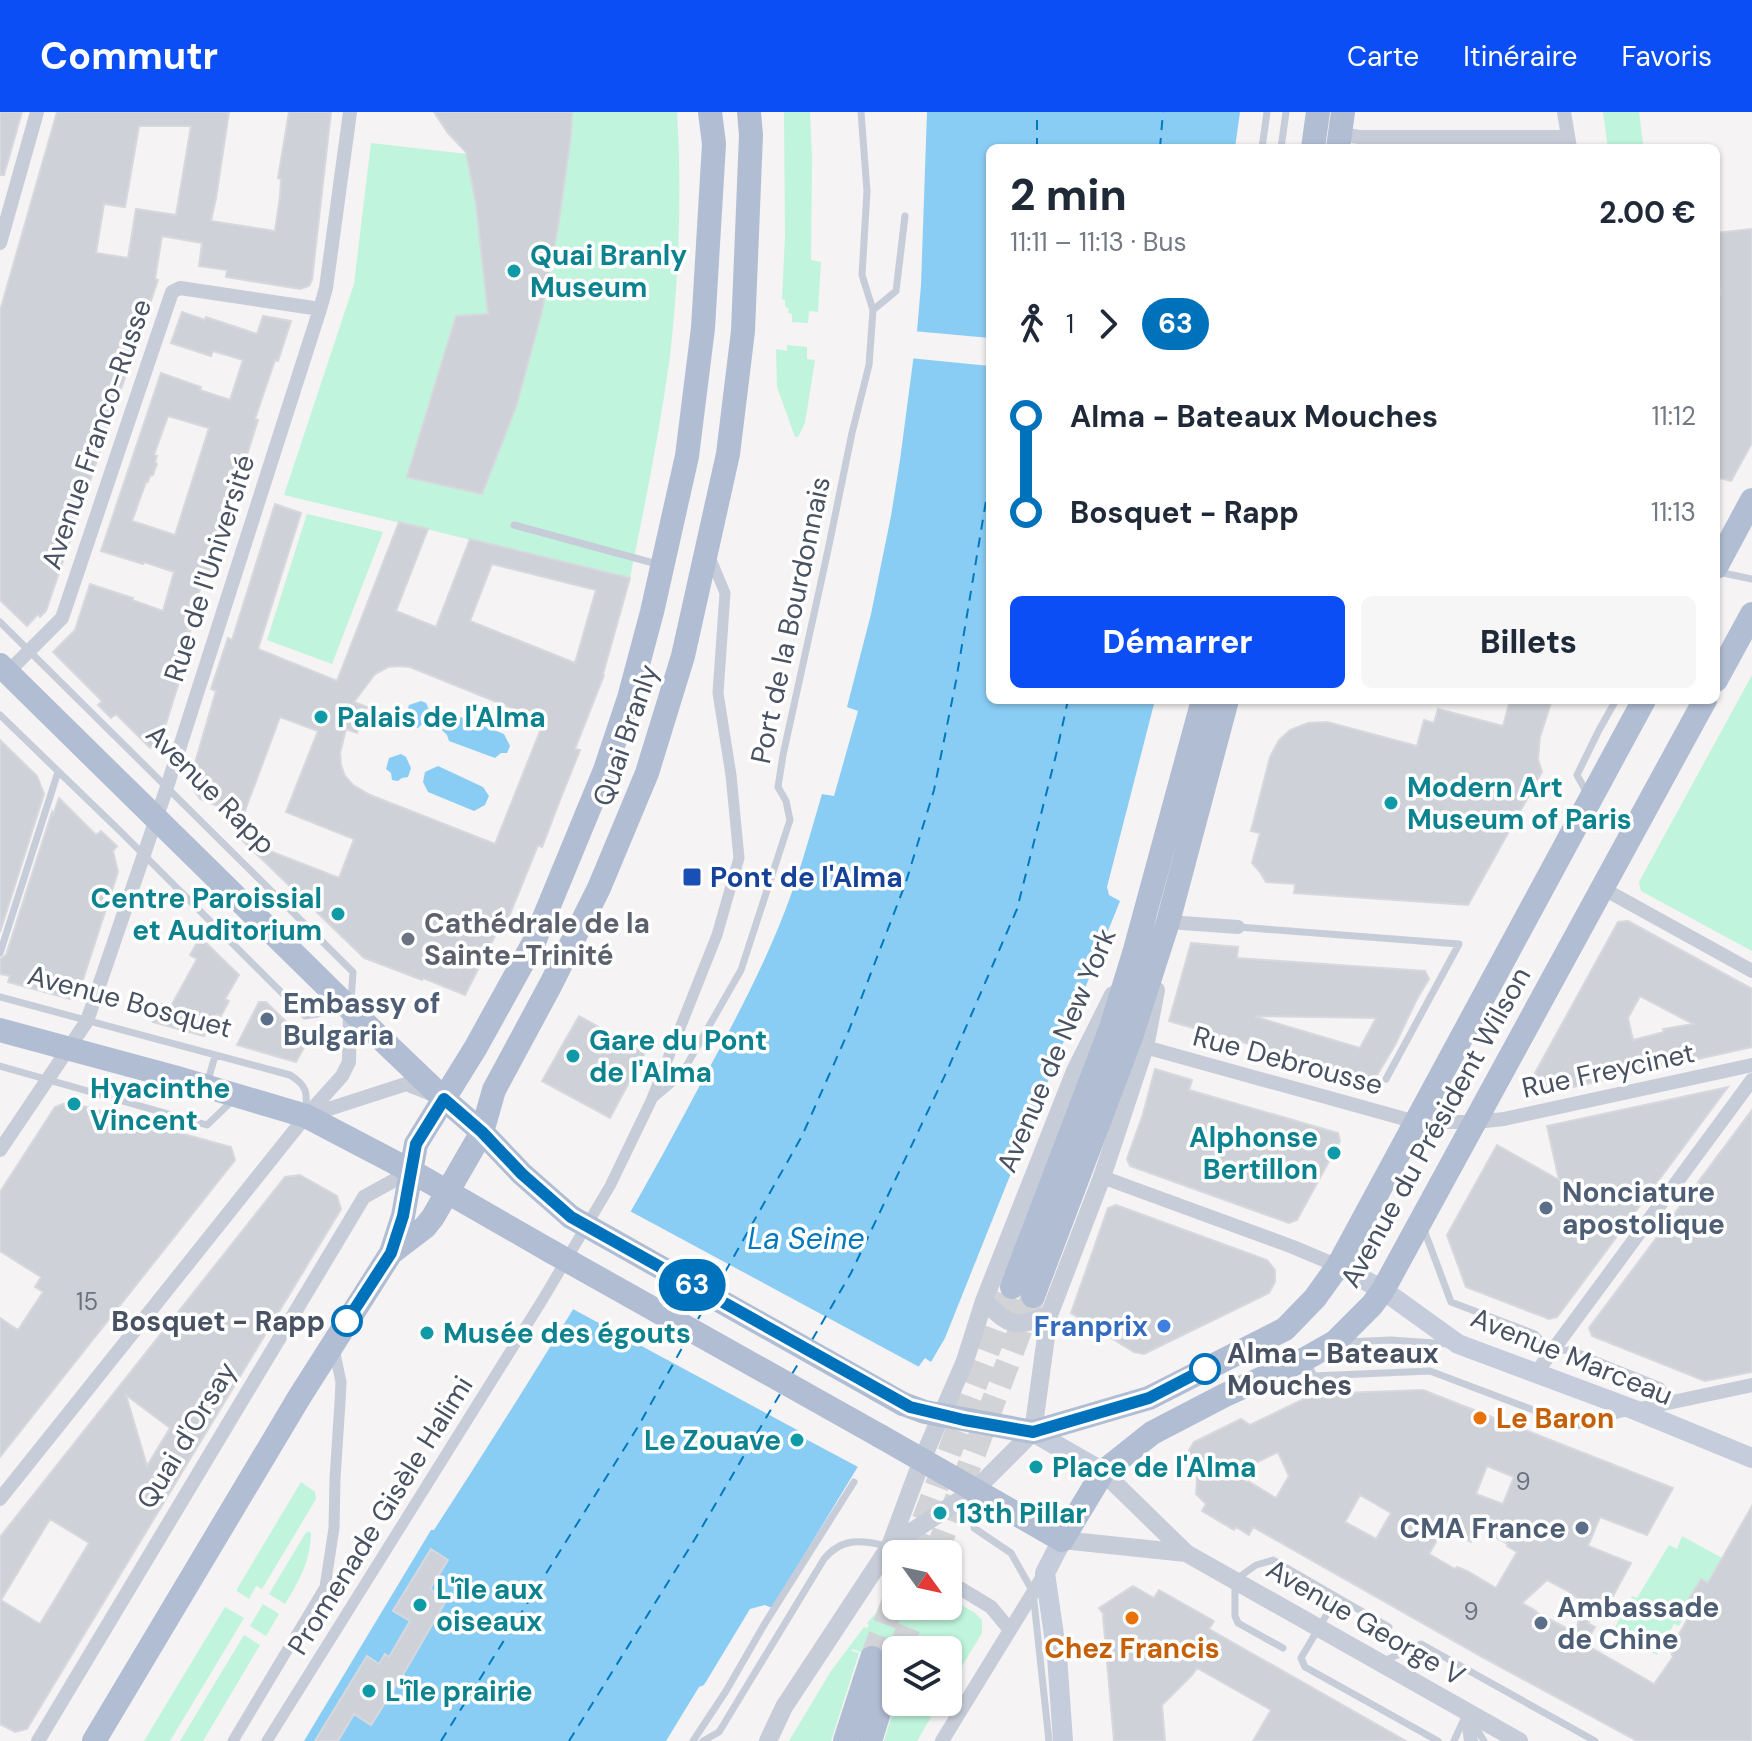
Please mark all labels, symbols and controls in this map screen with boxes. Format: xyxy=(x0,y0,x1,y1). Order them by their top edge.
text: Commutr xyxy=(40,31,218,81)
text: Carte xyxy=(1347,38,1419,75)
text: Itinéraire xyxy=(1463,38,1577,75)
text: Favoris xyxy=(1621,38,1712,75)
text: 2 min xyxy=(1010,166,1127,224)
text: 2.00 € xyxy=(1599,193,1696,232)
text: 11:11 – 11:13 · Bus xyxy=(1010,225,1187,259)
place label: Quai Branly Museum xyxy=(530,237,687,306)
marker: Quai Branly Museum xyxy=(505,262,523,280)
street label: Avenue Franco-Russe xyxy=(33,294,160,574)
icon: walk xyxy=(1010,302,1054,346)
icon: forward xyxy=(1086,302,1130,346)
text: 63 xyxy=(1158,305,1193,342)
text: 1 xyxy=(1066,307,1074,341)
text: Alma - Bateaux Mouches xyxy=(1070,397,1438,436)
text: 11:12 xyxy=(1651,399,1696,433)
street label: Rue de l'Université xyxy=(155,450,264,686)
street label: Port de la Bourdonnais xyxy=(742,473,839,767)
text: Bosquet - Rapp xyxy=(1070,493,1299,532)
text: 11:13 xyxy=(1651,495,1696,529)
button: Démarrer xyxy=(1010,596,1345,688)
button: Billets xyxy=(1361,596,1696,688)
street label: Quai Branly xyxy=(584,659,667,811)
place label: Palais de l'Alma xyxy=(337,699,546,736)
marker: Palais de l'Alma xyxy=(312,708,330,726)
street label: Avenue Rapp xyxy=(138,716,284,862)
place label: Modern Art Museum of Paris xyxy=(1407,769,1632,838)
marker: Modern Art Museum of Paris xyxy=(1382,794,1400,812)
place label: Pont de l'Alma xyxy=(710,859,903,896)
marker: Pont de l'Alma xyxy=(681,866,703,888)
place label: Centre Paroissial et Auditorium xyxy=(90,880,322,949)
marker: Centre Paroissial et Auditorium xyxy=(329,905,347,923)
place label: Cathédrale de la Sainte-Trinité xyxy=(424,905,650,974)
street label: Avenue de New York xyxy=(988,922,1125,1178)
marker: Cathédrale de la Sainte-Trinité xyxy=(399,930,417,948)
street label: Avenue Bosquet xyxy=(24,956,236,1047)
street label: Avenue du Président Wilson xyxy=(1332,960,1539,1294)
place label: Embassy of Bulgaria xyxy=(283,985,440,1054)
marker: Embassy of Bulgaria xyxy=(258,1010,276,1028)
street label: Rue Debrousse xyxy=(1189,1017,1387,1104)
place label: Gare du Pont de l'Alma xyxy=(589,1022,767,1091)
street label: Rue Freycinet xyxy=(1518,1034,1698,1107)
marker: Gare du Pont de l'Alma xyxy=(564,1047,582,1065)
place label: Hyacinthe Vincent xyxy=(90,1070,230,1139)
marker: Hyacinthe Vincent xyxy=(65,1095,83,1113)
place label: Alphonse Bertillon xyxy=(1189,1119,1318,1188)
marker: Alphonse Bertillon xyxy=(1325,1144,1343,1162)
place label: Nonciature apostolique xyxy=(1562,1174,1725,1243)
marker: Nonciature apostolique xyxy=(1537,1199,1555,1217)
water label: La Seine xyxy=(748,1219,865,1258)
line badge: 63 xyxy=(656,1259,728,1311)
text: 63 xyxy=(675,1266,709,1303)
house number: 15 xyxy=(76,1286,98,1317)
street label: Avenue Marceau xyxy=(1465,1299,1678,1414)
place label: Bosquet - Rapp xyxy=(111,1303,325,1340)
marker: Bosquet - Rapp xyxy=(332,1306,362,1336)
place label: Franprix xyxy=(1034,1308,1148,1345)
place label: Musée des égouts xyxy=(443,1315,691,1352)
marker: Franprix xyxy=(1155,1317,1173,1335)
marker: Musée des égouts xyxy=(418,1324,436,1342)
place label: Alma - Bateaux Mouches xyxy=(1227,1335,1439,1404)
marker: Alma - Bateaux Mouches xyxy=(1190,1354,1220,1384)
street label: Quai d'Orsay xyxy=(128,1355,245,1516)
street label: Promenade Gisèle Halimi xyxy=(279,1369,481,1662)
place label: Le Baron xyxy=(1496,1400,1614,1437)
marker: Le Baron xyxy=(1471,1409,1489,1427)
place label: Le Zouave xyxy=(644,1422,781,1459)
marker: Le Zouave xyxy=(788,1431,806,1449)
place label: Place de l'Alma xyxy=(1052,1449,1257,1486)
marker: Place de l'Alma xyxy=(1027,1458,1045,1476)
house number: 9 xyxy=(1515,1466,1531,1497)
place label: 13th Pillar xyxy=(956,1495,1087,1532)
marker: 13th Pillar xyxy=(931,1504,949,1522)
place label: CMA France xyxy=(1400,1510,1566,1547)
marker: CMA France xyxy=(1573,1519,1591,1537)
north arrow xyxy=(882,1540,962,1620)
map controls xyxy=(882,1540,962,1716)
street label: Avenue George V xyxy=(1260,1551,1472,1694)
place label: L'île aux oiseaux xyxy=(436,1571,544,1640)
place label: Ambassade de Chine xyxy=(1557,1589,1719,1658)
marker: L'île aux oiseaux xyxy=(411,1596,429,1614)
house number: 9 xyxy=(1463,1596,1479,1627)
marker: Chez Francis xyxy=(1123,1609,1141,1627)
marker: Ambassade de Chine xyxy=(1532,1614,1550,1632)
place label: Chez Francis xyxy=(1044,1630,1220,1667)
button: layers xyxy=(882,1636,962,1716)
place label: L'île prairie xyxy=(385,1673,533,1710)
marker: L'île prairie xyxy=(360,1682,378,1700)

